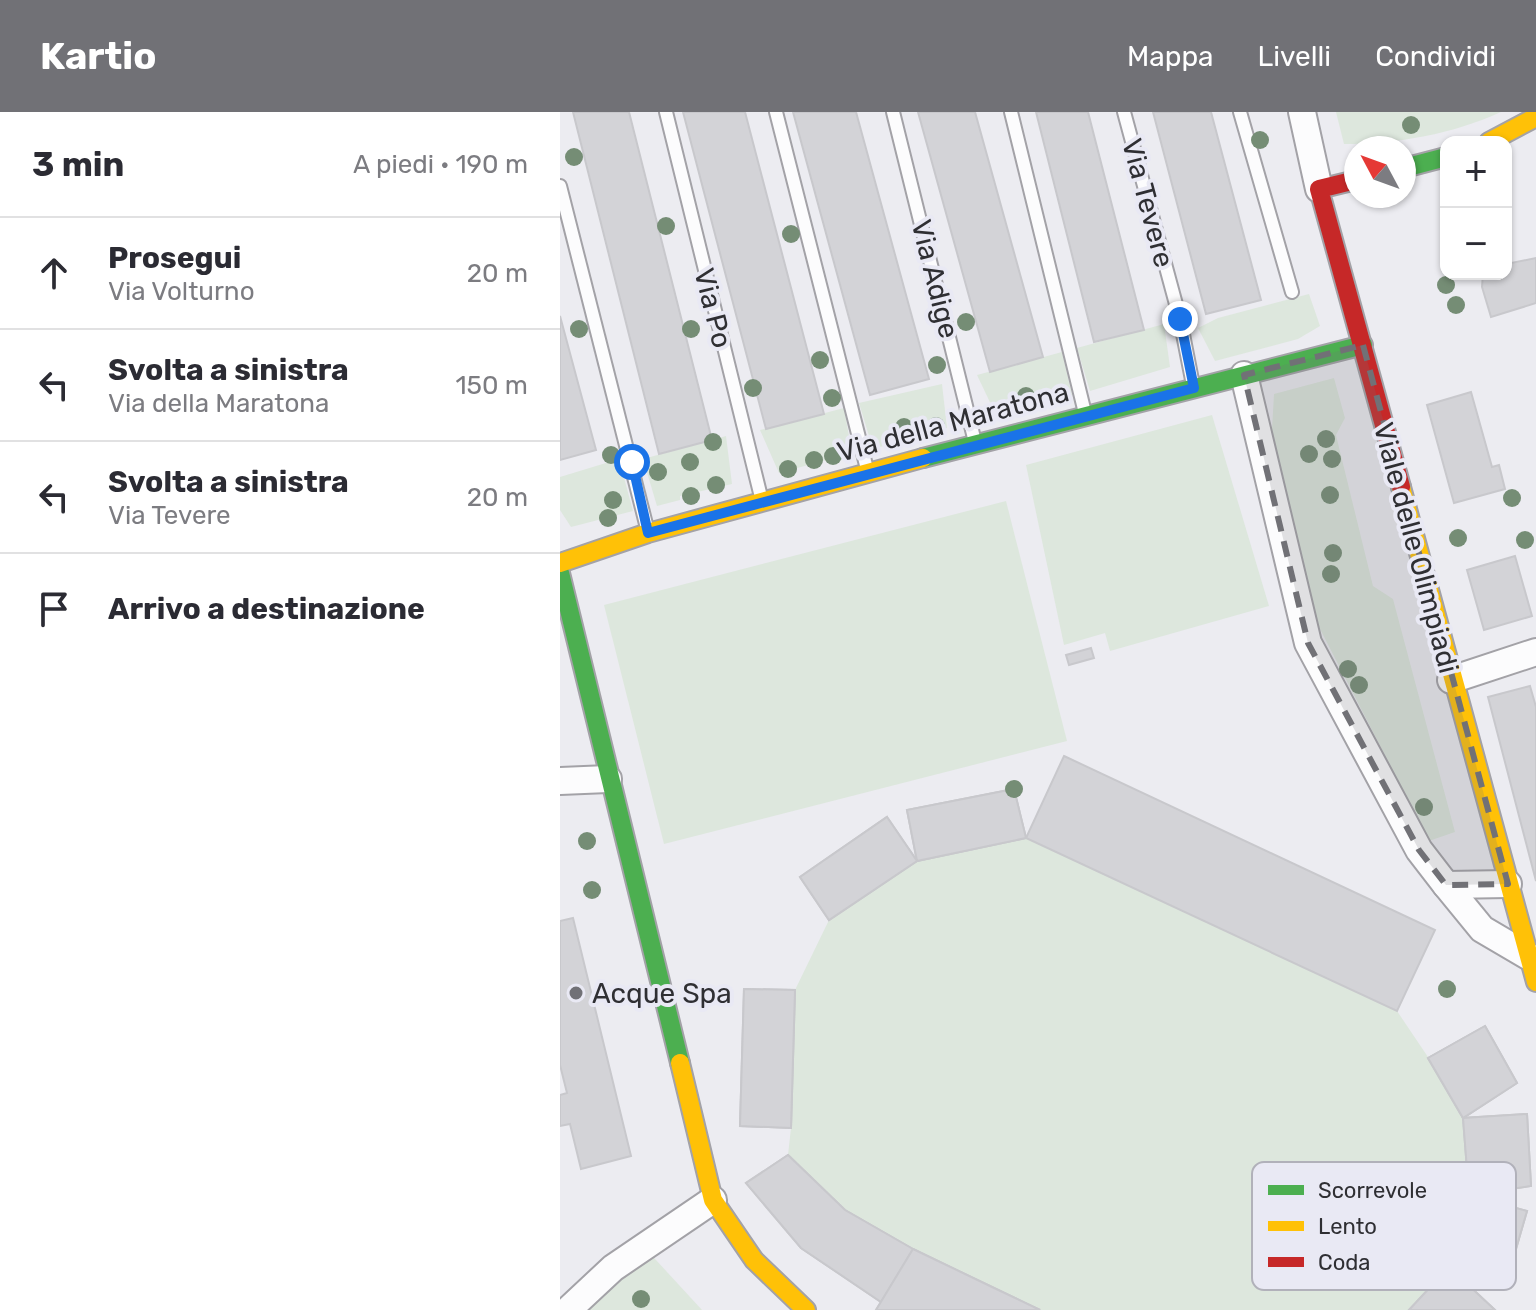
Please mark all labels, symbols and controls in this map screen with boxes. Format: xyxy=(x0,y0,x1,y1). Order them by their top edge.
text: Kartio xyxy=(40,33,156,79)
text: Mappa xyxy=(1127,40,1214,73)
text: Livelli xyxy=(1258,40,1331,73)
text: Condividi xyxy=(1375,40,1496,73)
street label: Via Tevere xyxy=(1115,135,1181,271)
north arrow xyxy=(1344,136,1416,208)
map controls xyxy=(1440,136,1512,280)
button: + xyxy=(1440,136,1512,208)
text: 3 min xyxy=(32,144,124,185)
text: A piedi · 190 m xyxy=(353,149,528,180)
button: − xyxy=(1440,208,1512,280)
street label: Via Adige xyxy=(904,216,966,342)
text: Prosegui xyxy=(108,240,241,276)
icon: ahead xyxy=(32,251,76,295)
text: 20 m xyxy=(467,258,528,289)
street label: Via Po xyxy=(687,265,739,351)
text: Via Volturno xyxy=(108,276,255,307)
route end xyxy=(1162,301,1198,337)
text: Svolta a sinistra xyxy=(108,352,349,388)
icon: left xyxy=(32,363,76,407)
text: 150 m xyxy=(455,370,528,401)
street label: Via della Maratona xyxy=(834,375,1072,469)
text: Via della Maratona xyxy=(108,388,329,419)
street label: Viale delle Olimpiadi xyxy=(1367,419,1465,677)
route start xyxy=(614,444,650,480)
text: Svolta a sinistra xyxy=(108,464,349,500)
icon: left xyxy=(32,475,76,519)
text: 20 m xyxy=(467,482,528,513)
text: Via Tevere xyxy=(108,500,231,531)
icon: arrive xyxy=(32,587,76,631)
text: Arrivo a destinazione xyxy=(108,591,425,627)
place label: Acque Spa xyxy=(592,977,732,1010)
marker: Acque Spa xyxy=(567,984,585,1002)
legend xyxy=(1252,1162,1516,1290)
text: Scorrevole xyxy=(1318,1177,1427,1204)
text: Lento xyxy=(1318,1213,1377,1240)
text: Coda xyxy=(1318,1249,1371,1276)

